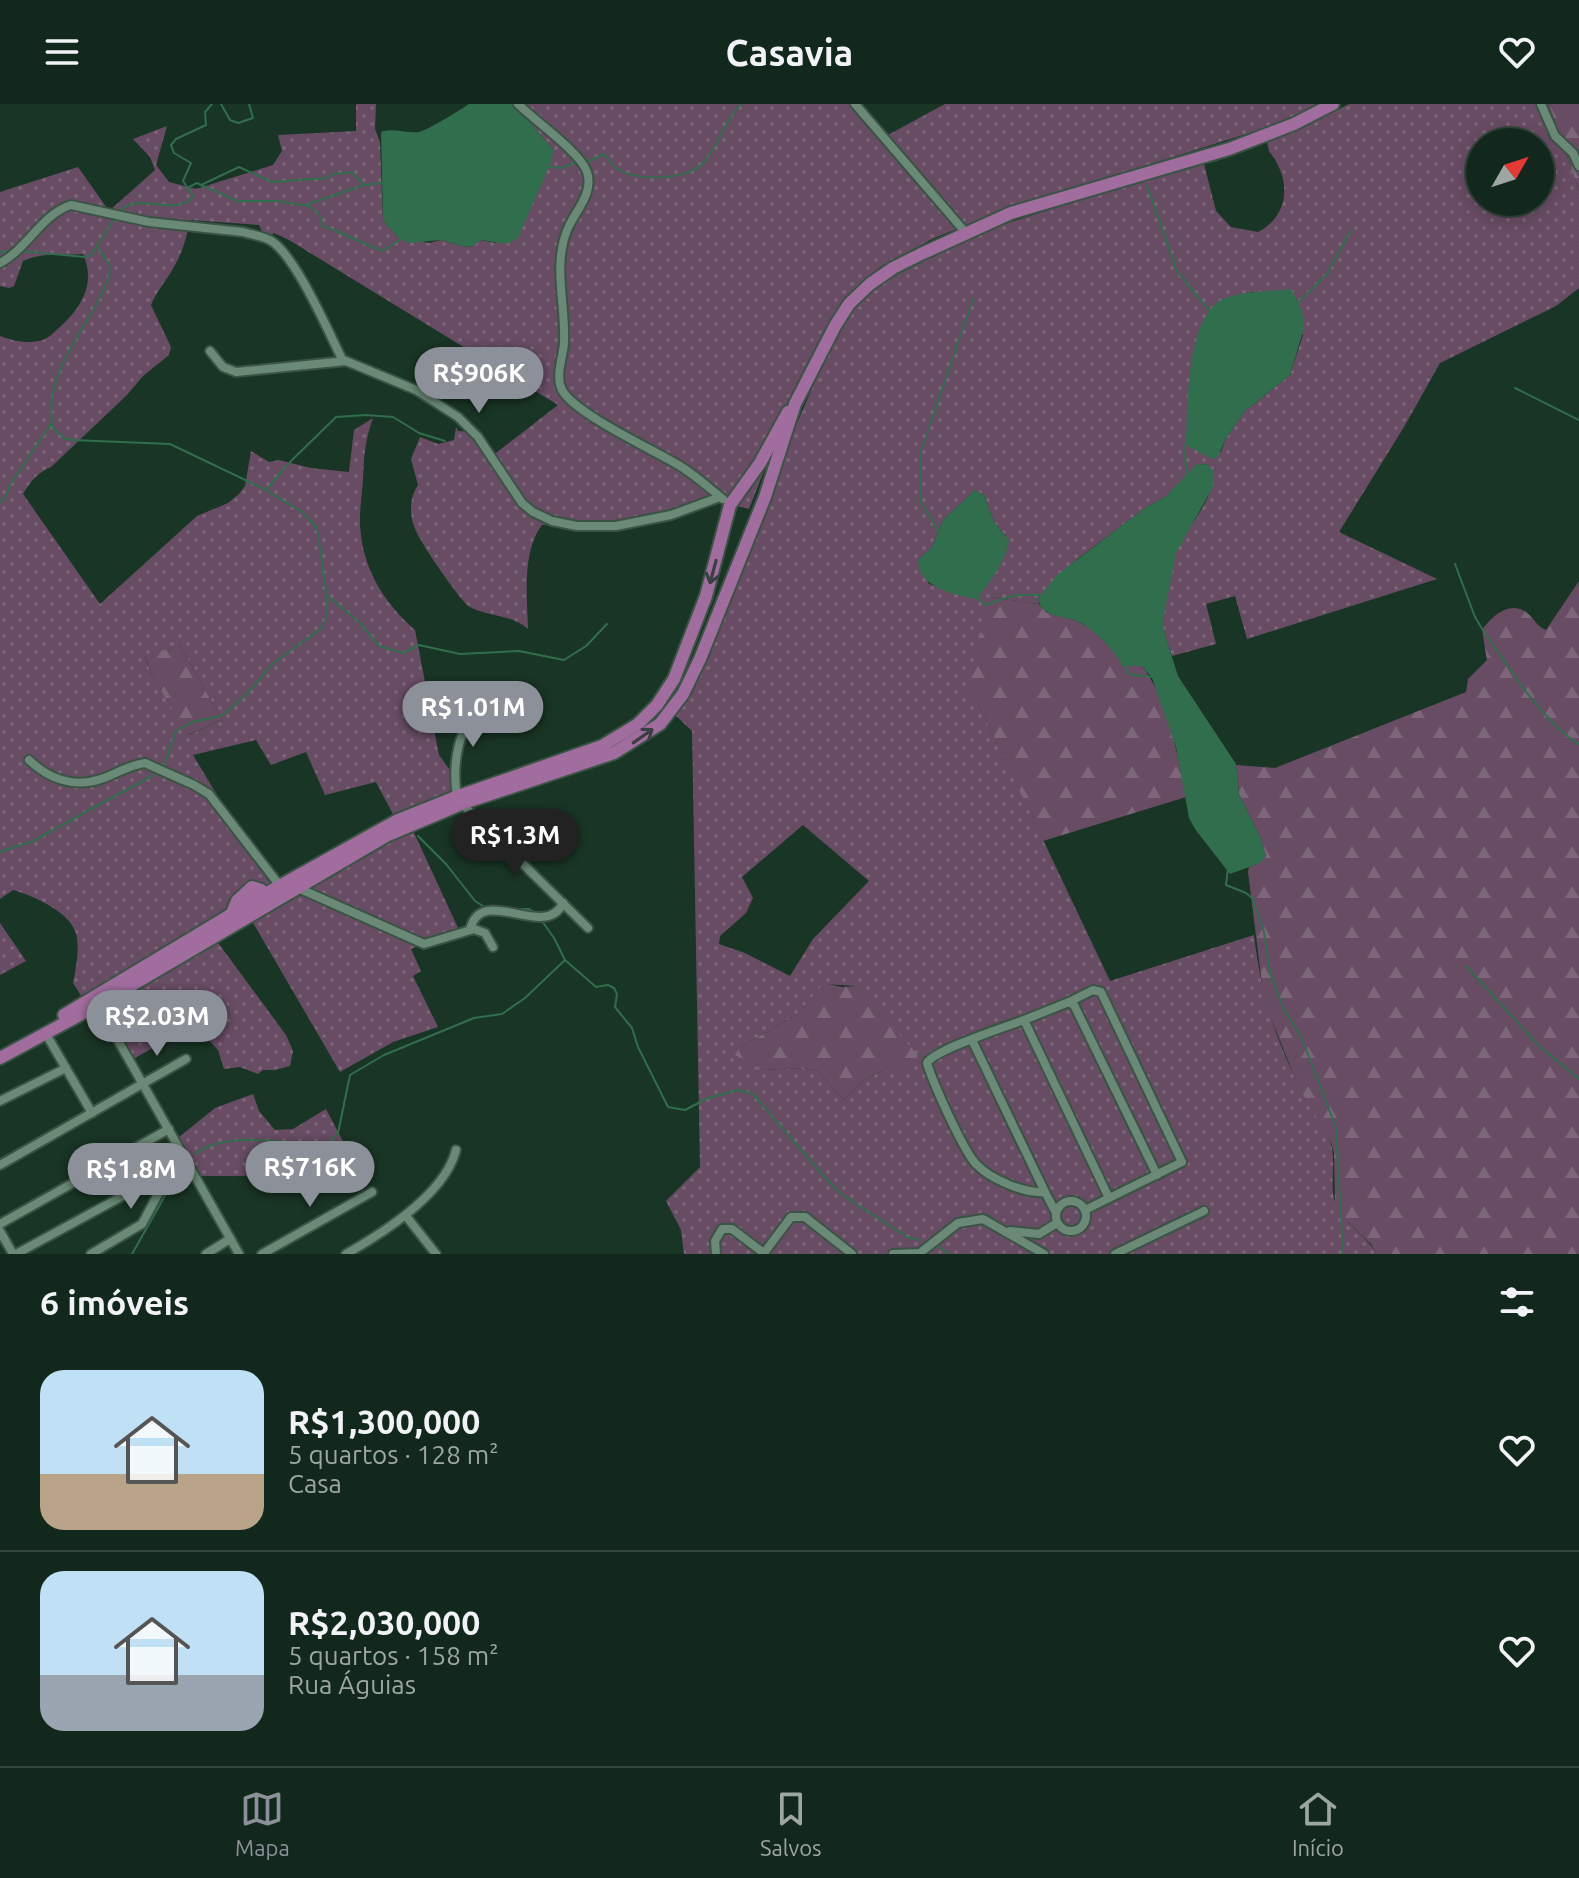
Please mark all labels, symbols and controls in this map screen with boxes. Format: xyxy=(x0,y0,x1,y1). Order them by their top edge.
icon: menu xyxy=(40,30,84,74)
icon: heart xyxy=(1495,30,1539,74)
text: Casavia xyxy=(726,32,853,73)
north arrow xyxy=(1466,128,1554,216)
map controls xyxy=(1466,128,1554,216)
pin: R$906K xyxy=(414,347,544,415)
text: R$906K xyxy=(432,358,526,387)
one-way arrow xyxy=(705,558,720,584)
pin: R$1.01M xyxy=(399,681,547,749)
text: R$1.01M xyxy=(420,692,526,721)
one-way arrow xyxy=(632,728,654,744)
pin: R$1.3M xyxy=(450,809,580,877)
text: R$1.3M xyxy=(470,820,560,849)
pin: R$2.03M xyxy=(83,990,231,1058)
text: R$2.03M xyxy=(104,1001,210,1030)
pin: R$716K xyxy=(245,1141,375,1209)
pin: R$1.8M xyxy=(66,1143,196,1211)
text: R$716K xyxy=(263,1152,357,1181)
text: R$1.8M xyxy=(86,1154,176,1183)
icon: filters xyxy=(1495,1280,1539,1324)
text: 6 imóveis xyxy=(40,1283,189,1321)
icon: home xyxy=(104,1402,200,1498)
text: R$1,300,000 xyxy=(288,1402,480,1440)
icon: heart xyxy=(1495,1428,1539,1472)
text: 5 quartos · 128 m² xyxy=(288,1440,499,1469)
text: Casa xyxy=(288,1469,342,1498)
icon: home xyxy=(104,1603,200,1699)
text: R$2,030,000 xyxy=(288,1603,480,1641)
icon: heart xyxy=(1495,1629,1539,1673)
text: 5 quartos · 158 m² xyxy=(288,1641,499,1670)
text: Rua Águias xyxy=(288,1670,416,1699)
tab: Mapa xyxy=(235,1787,290,1860)
tab: Salvos xyxy=(760,1787,822,1860)
tab: Início xyxy=(1292,1787,1344,1860)

